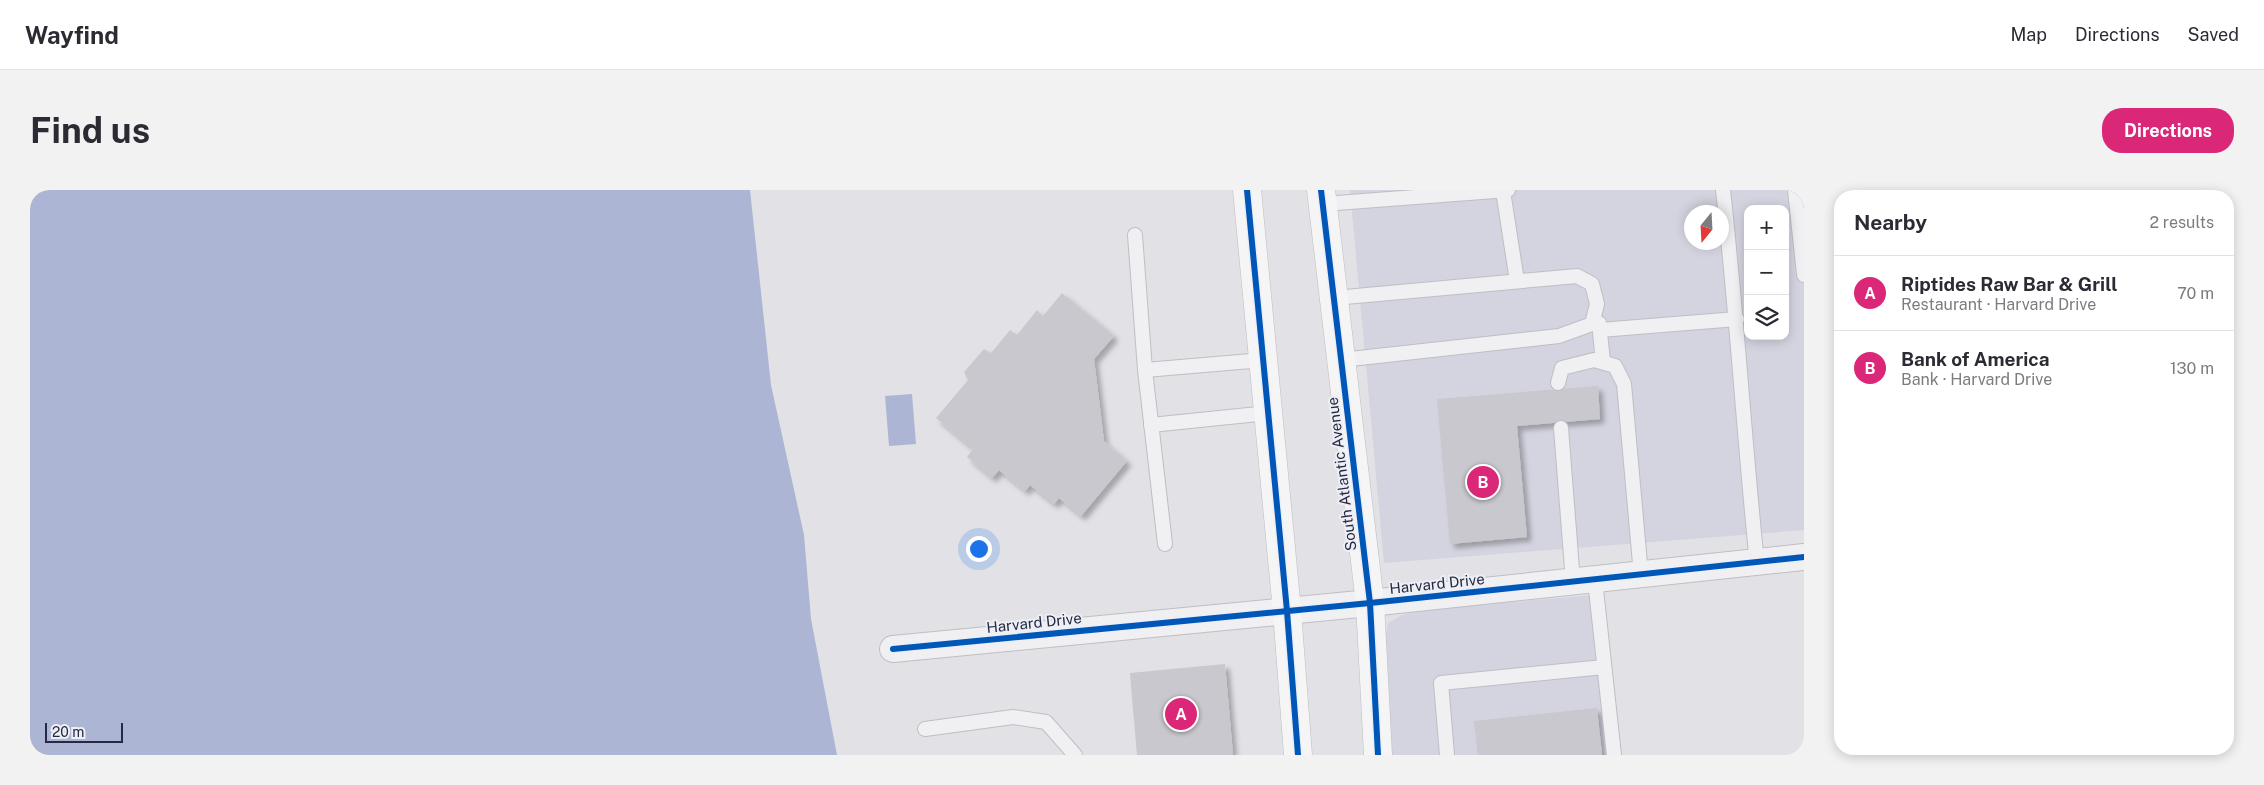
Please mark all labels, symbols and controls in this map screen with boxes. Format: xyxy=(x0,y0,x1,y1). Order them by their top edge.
text: Wayfind xyxy=(25,21,119,49)
text: Map xyxy=(2010,24,2047,45)
text: Directions xyxy=(2075,24,2160,45)
text: Saved xyxy=(2188,24,2239,45)
button: Directions xyxy=(2102,108,2234,153)
text: Find us xyxy=(30,110,150,151)
north arrow xyxy=(1684,205,1729,250)
map controls xyxy=(1744,205,1789,340)
button: + xyxy=(1744,205,1789,250)
text: Nearby xyxy=(1854,210,1927,235)
text: 2 results xyxy=(2149,213,2214,232)
button: − xyxy=(1744,250,1789,295)
text: Riptides Raw Bar & Grill xyxy=(1901,273,2117,295)
text: A xyxy=(1864,284,1876,303)
text: 70 m xyxy=(2177,284,2214,303)
button: layers xyxy=(1744,295,1789,340)
text: Restaurant · Harvard Drive xyxy=(1901,295,2096,314)
text: Bank of America xyxy=(1901,348,2049,370)
text: B xyxy=(1865,359,1875,378)
text: 130 m xyxy=(2170,359,2214,378)
text: Bank · Harvard Drive xyxy=(1901,370,2052,389)
street label: South Atlantic Avenue xyxy=(1324,396,1359,552)
pin: B xyxy=(1467,463,1499,501)
your location xyxy=(966,536,992,562)
street label: Harvard Drive xyxy=(1388,570,1485,597)
street label: Harvard Drive xyxy=(985,609,1082,636)
pin: A xyxy=(1165,695,1197,733)
scale bar xyxy=(45,720,122,743)
text: 20 m xyxy=(52,724,84,740)

